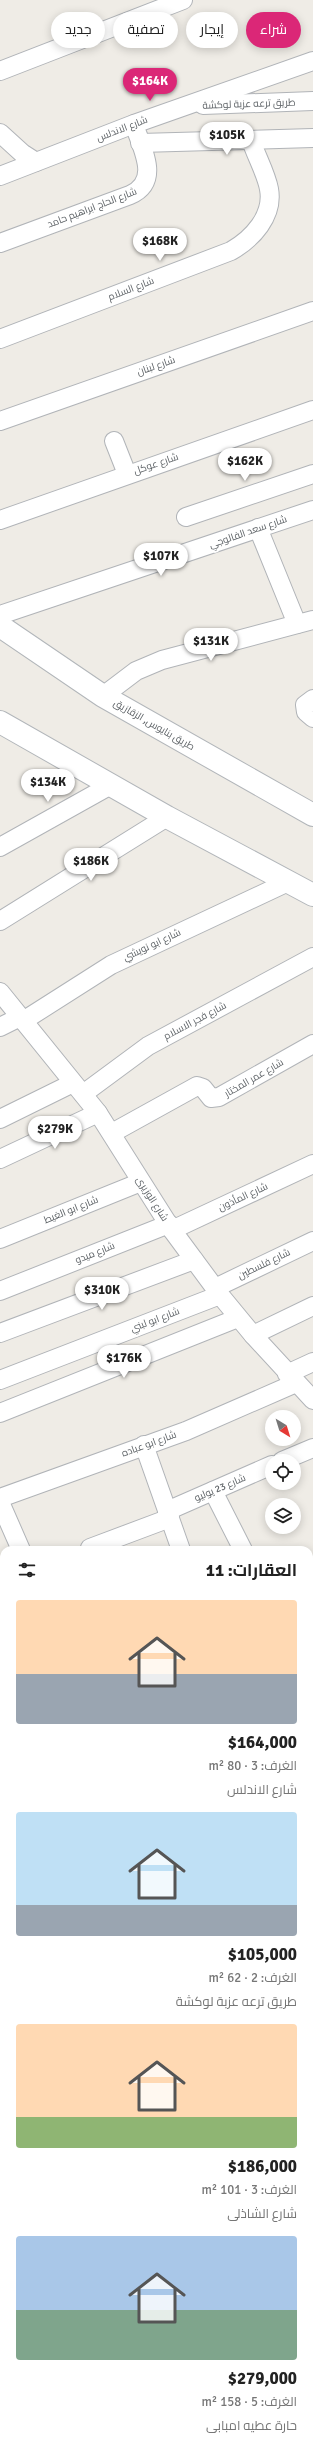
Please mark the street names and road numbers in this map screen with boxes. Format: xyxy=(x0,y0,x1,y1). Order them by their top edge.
street label: طريق ترعه عزبة لوكشة xyxy=(202,96,296,112)
street label: شارع الاندلس xyxy=(95,114,149,144)
street label: شارع الحاج ابراهيم حامد xyxy=(45,185,139,232)
street label: شارع السلام xyxy=(106,275,156,304)
street label: شارع لبنان xyxy=(135,354,177,378)
street label: شارع عوكل xyxy=(132,451,180,477)
street label: شارع سعد الفالوجي xyxy=(208,513,289,552)
street label: طريق بنايوس, الزقازيق xyxy=(111,697,197,753)
street label: شارع ابو نويشي xyxy=(121,926,183,965)
street label: شارع فجر الاسلام xyxy=(162,999,229,1043)
street label: شارع عمر المختار xyxy=(221,1056,286,1100)
street label: شارع الوزيرى xyxy=(133,1174,171,1224)
street label: شارع المأذون xyxy=(216,1179,270,1214)
street label: شارع ابو الغيط xyxy=(42,1194,100,1226)
street label: شارع ميدو xyxy=(73,1240,117,1266)
street label: شارع فلسطين xyxy=(236,1246,292,1282)
street label: شارع ابو لبني xyxy=(129,1305,182,1336)
street label: شارع ابو عباده xyxy=(120,1429,178,1459)
street label: شارع 23 يوليو xyxy=(193,1472,247,1504)

